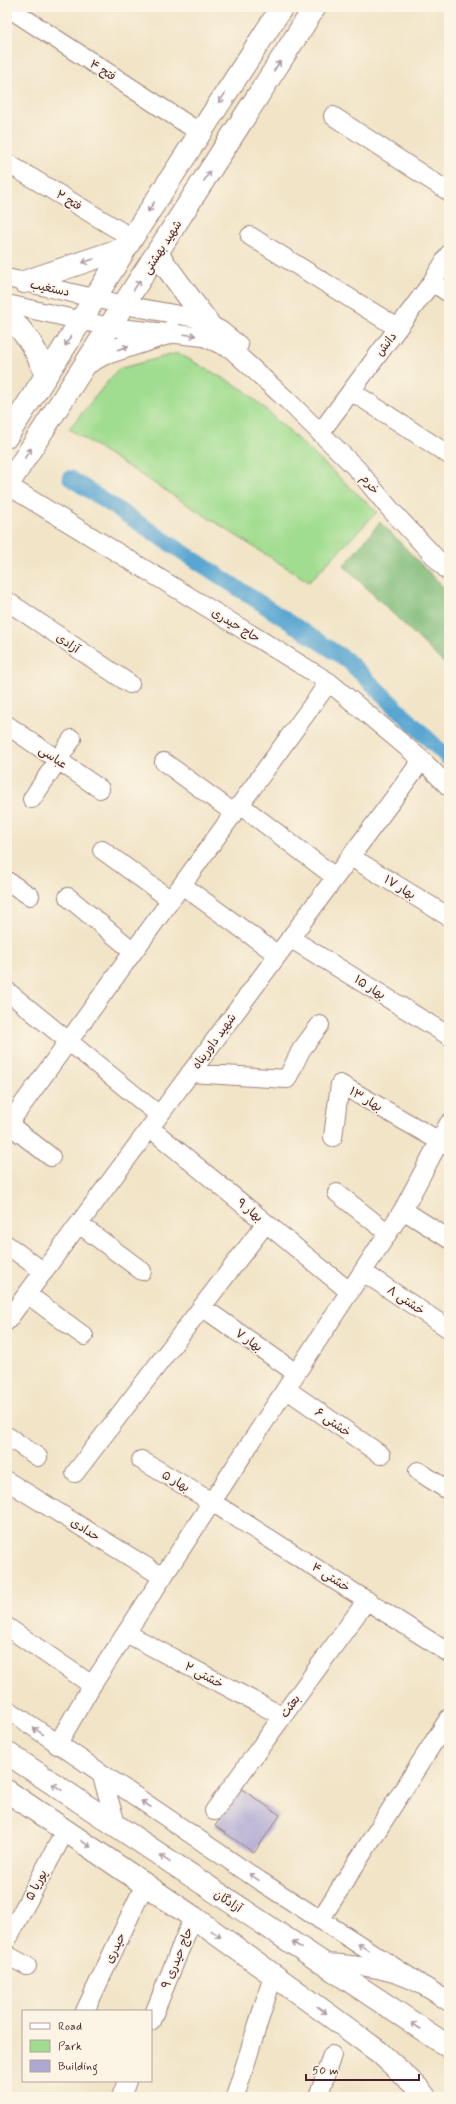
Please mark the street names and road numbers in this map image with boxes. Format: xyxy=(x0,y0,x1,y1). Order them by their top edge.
street label: فتح ۴ xyxy=(86,56,119,85)
street label: فتح ۲ xyxy=(53,187,84,215)
street label: شهید بهشتی xyxy=(139,217,186,278)
street label: دستغیب xyxy=(29,277,71,301)
street label: دانش xyxy=(373,329,401,360)
street label: خرم xyxy=(356,471,382,498)
street label: حاج حیدری xyxy=(208,605,263,647)
street label: آزادی xyxy=(52,630,83,658)
street label: عباسی xyxy=(35,743,70,773)
street label: بهار ۱۷ xyxy=(381,872,418,904)
street label: بهار ۱۵ xyxy=(351,972,388,1004)
street label: شهید داورپناه xyxy=(189,1010,240,1073)
street label: بهار ۱۳ xyxy=(346,1084,385,1116)
street label: بهار ۹ xyxy=(233,1195,266,1226)
street label: خشتی ۸ xyxy=(384,1283,427,1319)
street label: بهار ۷ xyxy=(232,1326,265,1356)
street label: خشتی ۶ xyxy=(311,1405,354,1441)
street label: بهار ۵ xyxy=(159,1467,192,1496)
street label: حدادی xyxy=(67,1515,103,1545)
street label: خشتی ۴ xyxy=(308,1560,353,1596)
street label: خشتی ۲ xyxy=(181,1659,226,1693)
street label: بعثت xyxy=(277,1692,305,1721)
street label: پوریا ۵ xyxy=(22,1867,52,1904)
street label: آزادگان xyxy=(210,1887,246,1917)
street label: حاج حیدری ۹ xyxy=(158,1925,198,1991)
street label: حیدری xyxy=(102,1931,130,1966)

